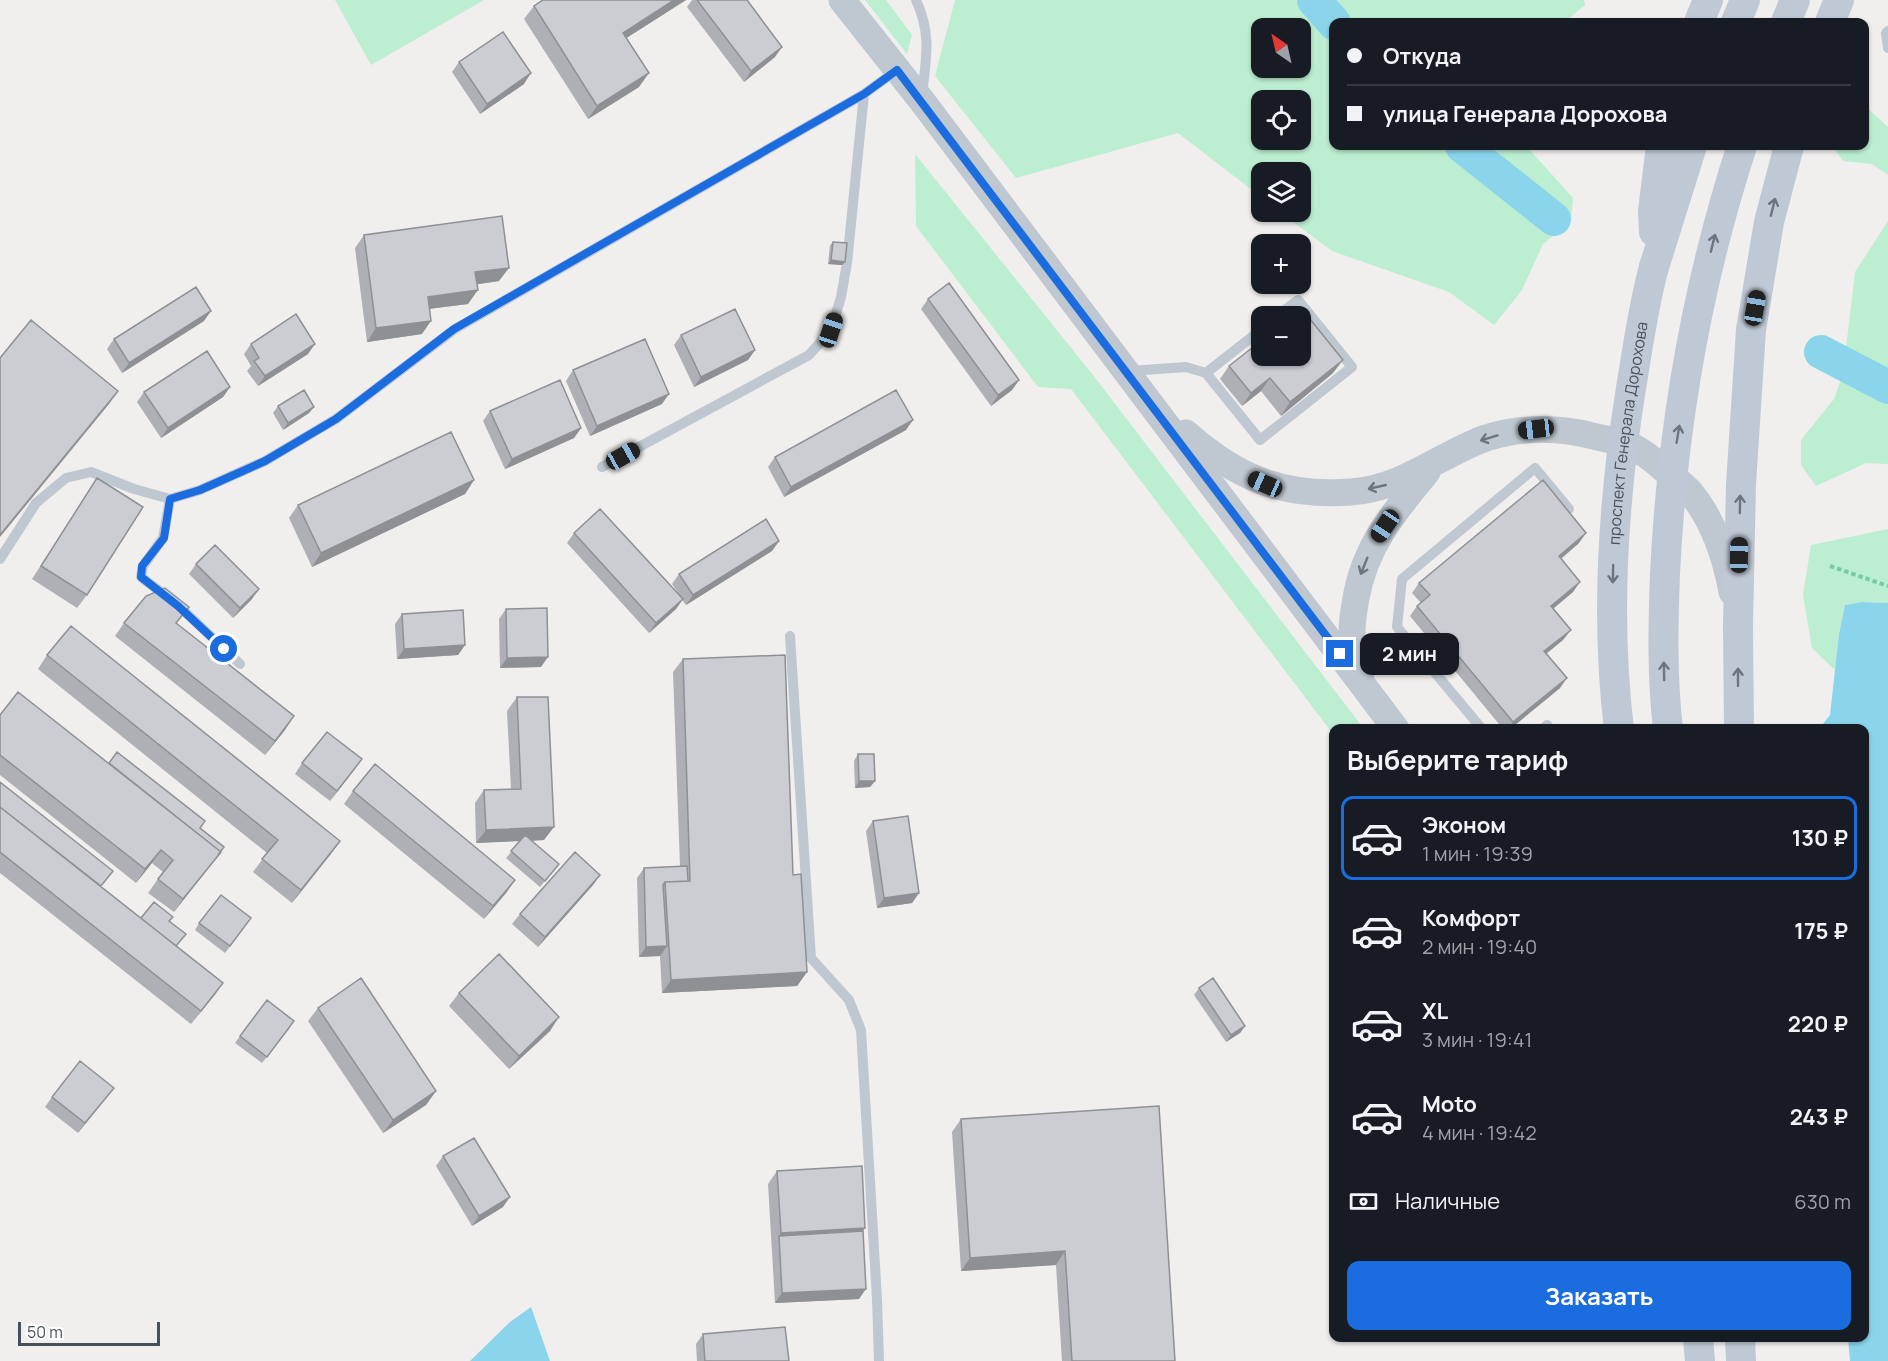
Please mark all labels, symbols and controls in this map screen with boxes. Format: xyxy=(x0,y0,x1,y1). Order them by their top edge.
north arrow xyxy=(1251,18,1311,78)
map controls xyxy=(1251,18,1311,366)
text: Откуда xyxy=(1383,41,1462,71)
button: locate xyxy=(1251,90,1311,150)
text: улица Генерала Дорохова xyxy=(1383,99,1667,129)
button: layers xyxy=(1251,162,1311,222)
one-way arrow xyxy=(1768,197,1780,216)
button: + xyxy=(1251,234,1311,294)
one-way arrow xyxy=(1708,234,1719,253)
car xyxy=(1743,289,1767,327)
button: − xyxy=(1251,306,1311,366)
car xyxy=(817,310,845,350)
street label: проспект Генерала Дорохова xyxy=(1603,320,1653,545)
car xyxy=(1517,418,1555,440)
one-way arrow xyxy=(1672,425,1683,445)
one-way arrow xyxy=(1480,433,1499,444)
car xyxy=(603,439,643,473)
car xyxy=(1245,468,1285,500)
one-way arrow xyxy=(1368,481,1387,493)
one-way arrow xyxy=(1734,495,1746,515)
car xyxy=(1367,506,1403,546)
car xyxy=(1730,537,1748,573)
one-way arrow xyxy=(1358,556,1369,575)
one-way arrow xyxy=(1607,564,1618,584)
callout: 2 мин xyxy=(1361,633,1460,675)
route start xyxy=(210,635,237,662)
route end xyxy=(1326,640,1353,667)
text: 2 мин xyxy=(1382,640,1437,667)
one-way arrow xyxy=(1658,661,1670,681)
one-way arrow xyxy=(1733,668,1744,688)
text: Выберите тариф xyxy=(1347,741,1568,778)
text: Эконом xyxy=(1422,810,1506,840)
icon: car xyxy=(1350,811,1404,865)
text: 130 ₽ xyxy=(1792,823,1848,853)
text: 1 мин · 19:39 xyxy=(1422,840,1533,867)
text: Комфорт xyxy=(1422,903,1520,933)
icon: car xyxy=(1350,904,1404,958)
text: 175 ₽ xyxy=(1794,916,1848,946)
text: 2 мин · 19:40 xyxy=(1422,933,1537,960)
text: XL xyxy=(1422,996,1448,1026)
icon: car xyxy=(1350,997,1404,1051)
text: 220 ₽ xyxy=(1788,1009,1848,1039)
text: 3 мин · 19:41 xyxy=(1422,1026,1532,1053)
text: Moto xyxy=(1422,1089,1477,1119)
icon: car xyxy=(1350,1090,1404,1144)
text: 243 ₽ xyxy=(1790,1102,1848,1132)
text: 4 мин · 19:42 xyxy=(1422,1119,1537,1146)
icon: cash xyxy=(1347,1185,1380,1218)
text: Наличные xyxy=(1395,1186,1500,1216)
text: 630 m xyxy=(1794,1188,1851,1215)
button: Заказать xyxy=(1347,1261,1851,1330)
scale bar xyxy=(18,1319,160,1346)
text: 50 m xyxy=(27,1321,63,1343)

